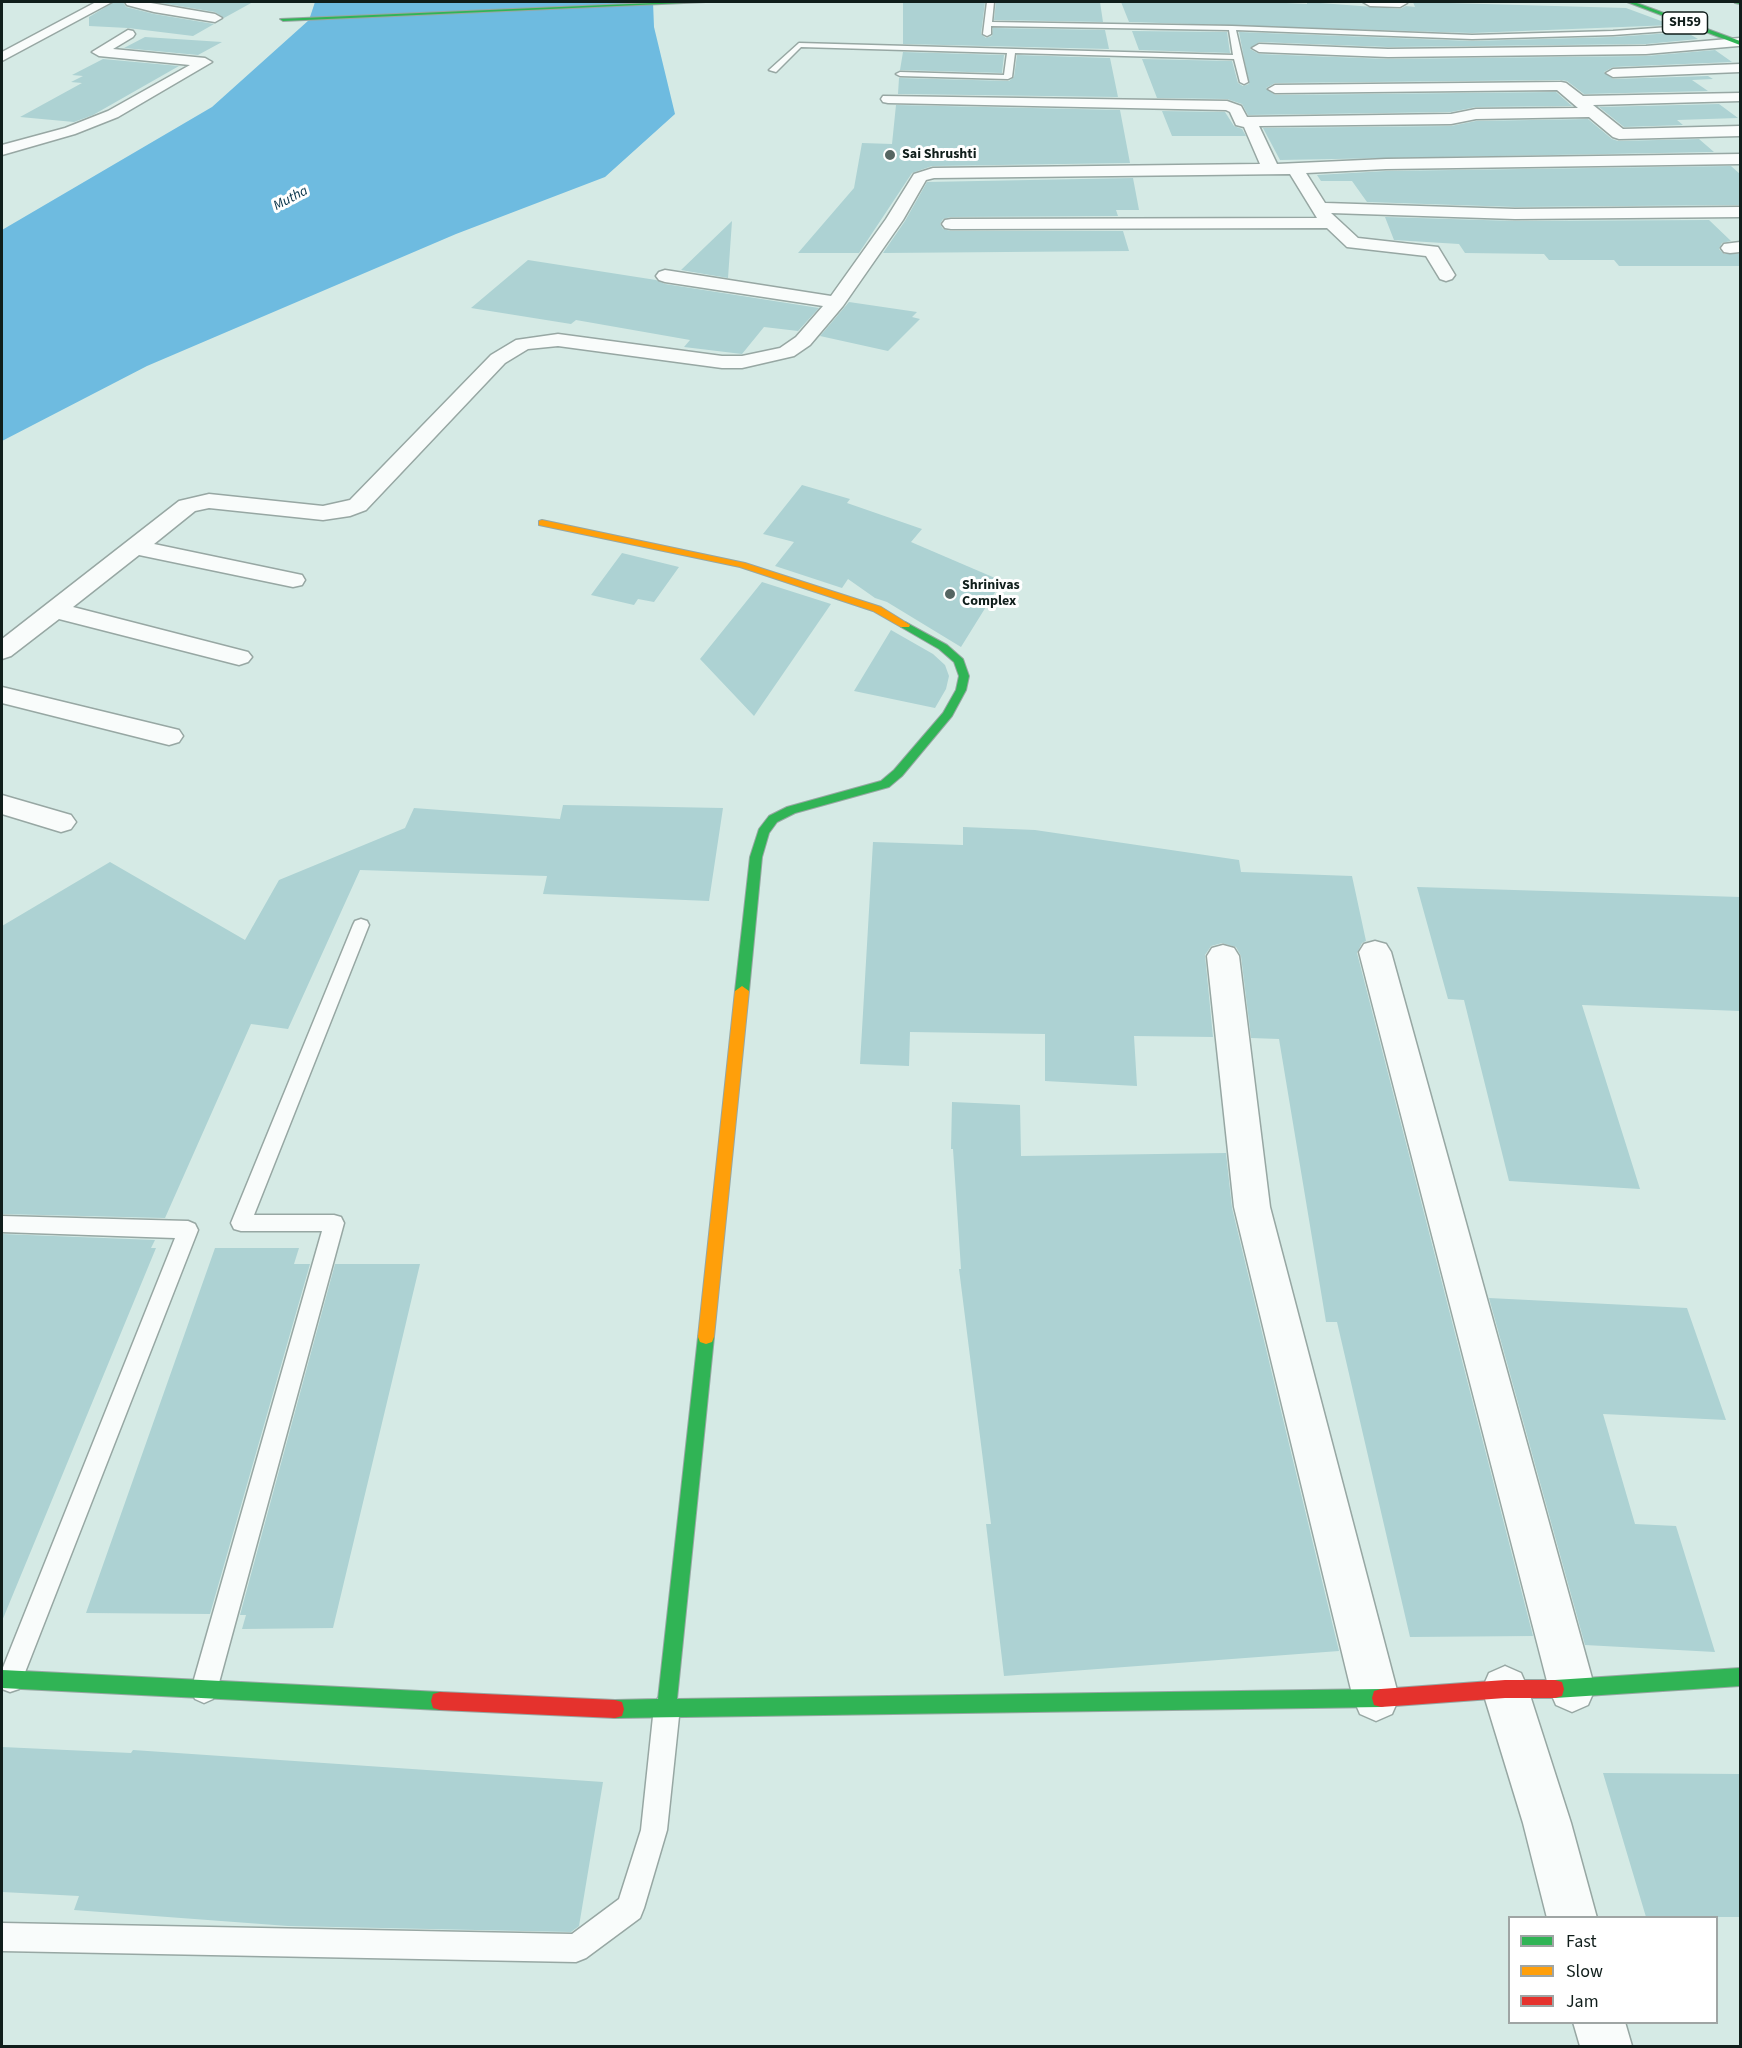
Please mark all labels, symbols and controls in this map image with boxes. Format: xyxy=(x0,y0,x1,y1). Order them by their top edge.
road number: SH59 xyxy=(1662,12,1708,34)
place label: Sai Shrushti xyxy=(902,147,977,163)
marker: Sai Shrushti xyxy=(883,148,897,162)
water label: Mutha xyxy=(271,183,311,215)
place label: Shrinivas Complex xyxy=(962,578,1020,610)
marker: Shrinivas Complex xyxy=(943,587,957,601)
legend xyxy=(1508,1916,1718,2024)
text: Fast xyxy=(1566,1929,1597,1954)
text: Slow xyxy=(1566,1959,1603,1984)
text: Jam xyxy=(1566,1989,1599,2014)

